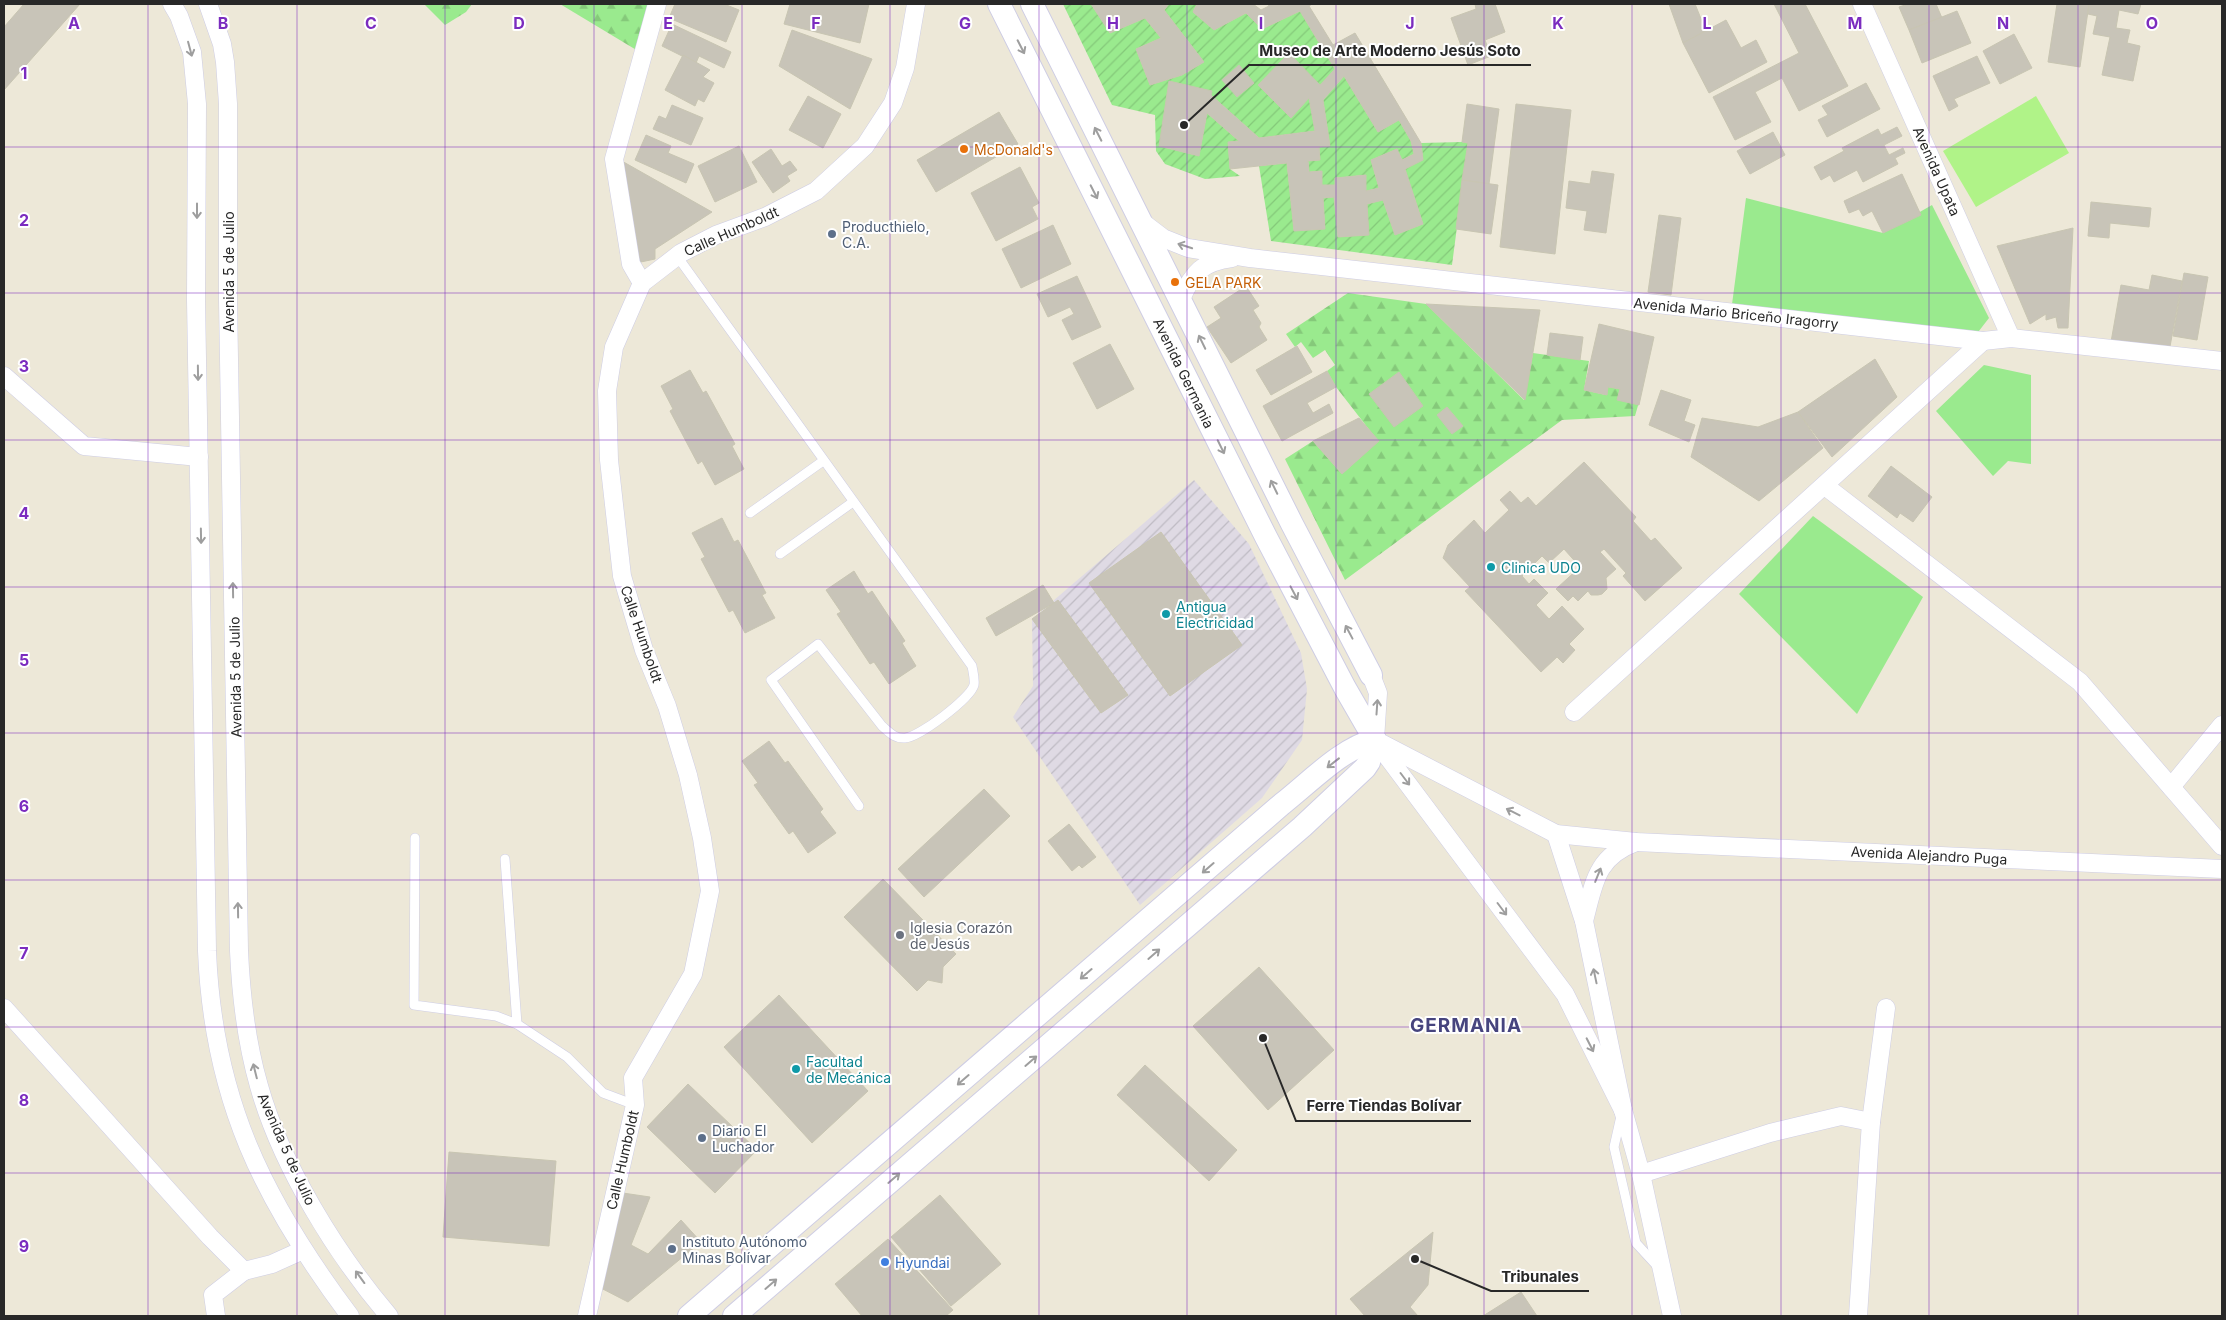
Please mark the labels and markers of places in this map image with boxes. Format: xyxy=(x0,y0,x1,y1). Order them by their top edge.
callout: Museo de Arte Moderno Jesús Soto xyxy=(1249,35,1531,65)
place label: McDonald's xyxy=(974,141,1053,158)
marker: McDonald's xyxy=(958,143,970,155)
place label: Producthielo, C.A. xyxy=(842,218,929,251)
marker: Producthielo, C.A. xyxy=(826,228,838,240)
place label: GELA PARK xyxy=(1185,274,1262,291)
marker: GELA PARK xyxy=(1169,276,1181,288)
place label: Clinica UDO xyxy=(1501,559,1581,576)
marker: Clinica UDO xyxy=(1485,561,1497,573)
place label: Antigua Electricidad xyxy=(1176,598,1254,631)
marker: Antigua Electricidad xyxy=(1160,608,1172,620)
place label: Iglesia Corazón de Jesús xyxy=(910,919,1012,952)
marker: Iglesia Corazón de Jesús xyxy=(894,929,906,941)
place label: Facultad de Mecánica xyxy=(806,1053,891,1086)
marker: Facultad de Mecánica xyxy=(790,1063,802,1075)
callout: Ferre Tiendas Bolívar xyxy=(1296,1091,1471,1121)
place label: Diario El Luchador xyxy=(712,1122,775,1155)
marker: Diario El Luchador xyxy=(696,1132,708,1144)
place label: Instituto Autónomo Minas Bolívar xyxy=(682,1233,807,1266)
marker: Instituto Autónomo Minas Bolívar xyxy=(666,1243,678,1255)
place label: Hyundai xyxy=(895,1254,950,1271)
marker: Hyundai xyxy=(879,1256,891,1268)
callout: Tribunales xyxy=(1491,1261,1589,1291)

